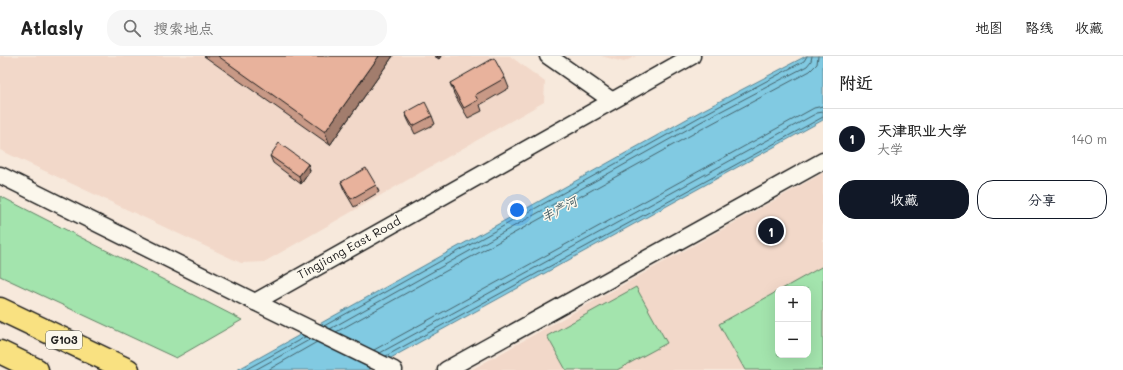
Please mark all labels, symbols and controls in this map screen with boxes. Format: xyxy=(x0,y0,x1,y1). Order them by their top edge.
search box xyxy=(107,10,387,46)
text: Atlasly xyxy=(20,15,83,40)
icon: search xyxy=(121,17,143,39)
text: 搜索地点 xyxy=(153,18,214,38)
text: 地图 xyxy=(975,18,1003,37)
text: 路线 xyxy=(1025,18,1053,37)
text: 收藏 xyxy=(1075,18,1103,37)
text: 附近 xyxy=(839,71,873,93)
text: 天津职业大学 xyxy=(877,120,967,140)
text: 1 xyxy=(849,130,855,147)
text: 140 m xyxy=(1071,130,1107,147)
text: 大学 xyxy=(877,140,903,157)
button: 收藏 xyxy=(839,180,969,219)
button: 分享 xyxy=(977,180,1107,219)
water label: 丰产河 xyxy=(538,191,582,225)
your location xyxy=(507,200,527,220)
street label: Tingjiang East Road xyxy=(294,212,403,282)
pin: 1 xyxy=(758,216,784,246)
map controls xyxy=(775,286,811,358)
button: + xyxy=(775,286,811,322)
button: − xyxy=(775,322,811,358)
road number: G103 xyxy=(46,331,82,349)

